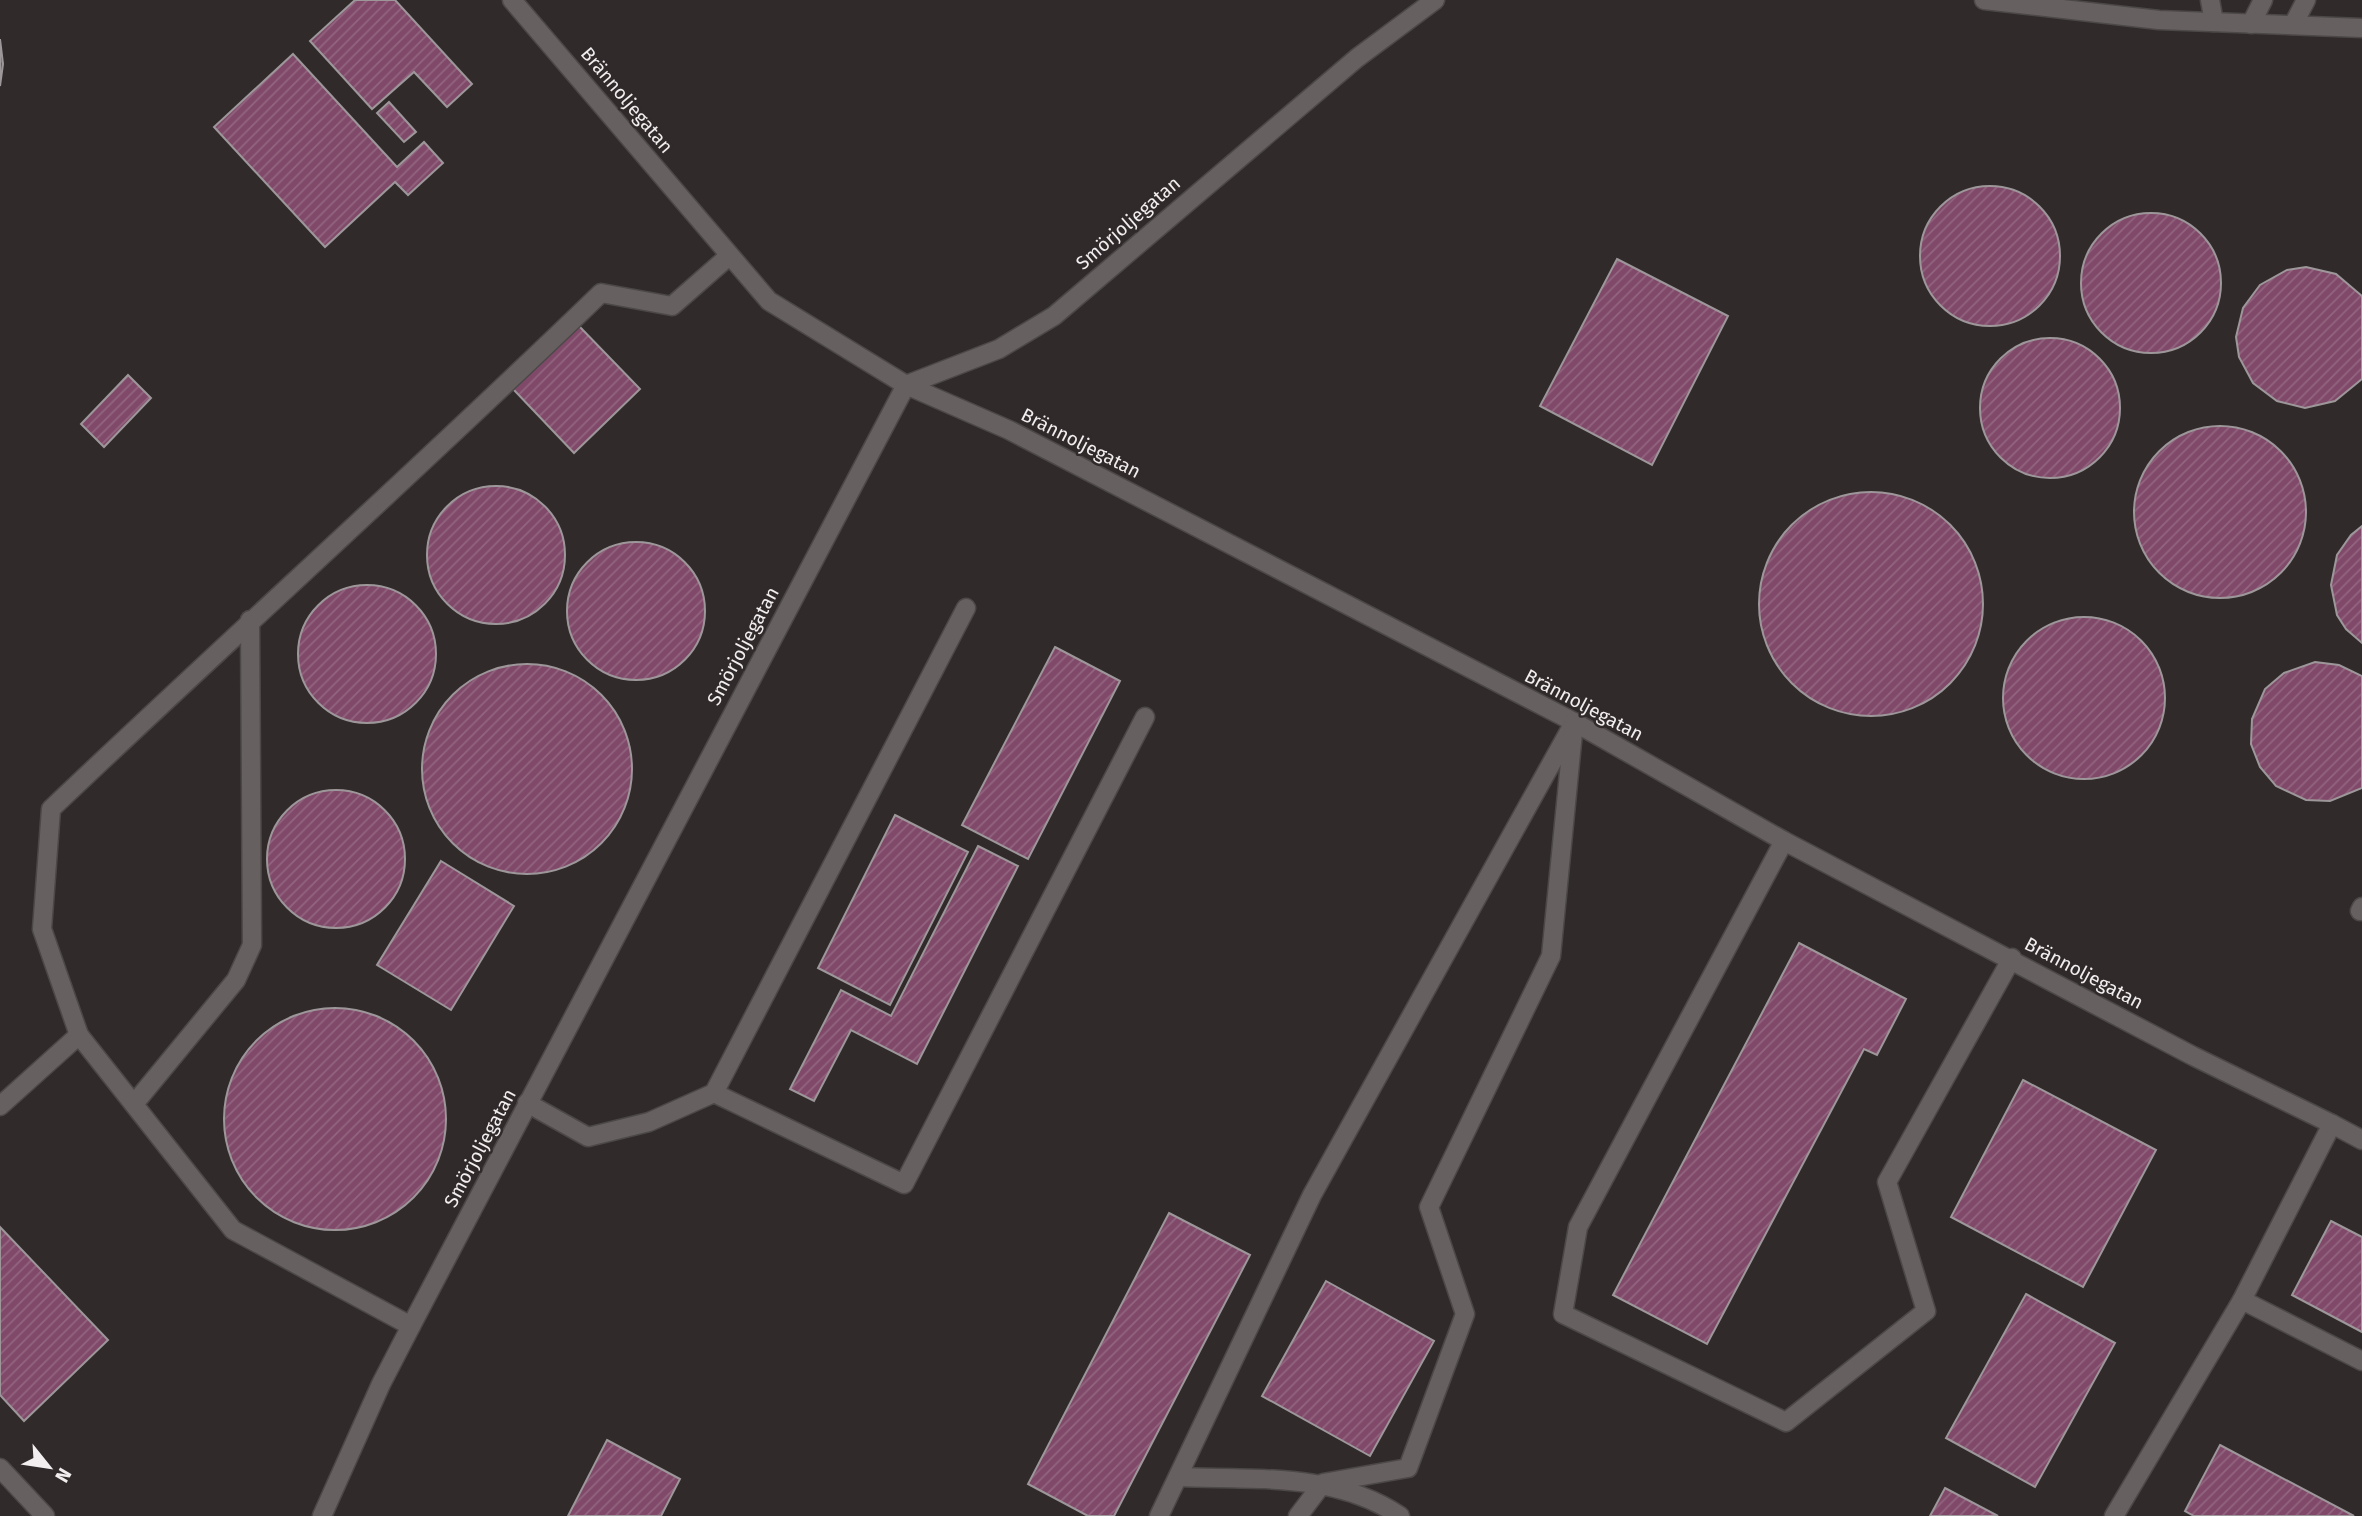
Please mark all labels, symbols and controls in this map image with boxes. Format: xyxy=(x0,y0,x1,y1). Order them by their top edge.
street label: Brännoljegatan xyxy=(576,42,678,158)
street label: Smörjoljegatan xyxy=(1071,171,1185,275)
street label: Brännoljegatan xyxy=(1017,403,1145,483)
street label: Smörjoljegatan xyxy=(702,583,784,709)
street label: Brännoljegatan xyxy=(1521,664,1647,746)
street label: Brännoljegatan xyxy=(2021,932,2147,1014)
street label: Smörjoljegatan xyxy=(439,1085,521,1211)
north arrow xyxy=(14,1432,84,1502)
text: N xyxy=(50,1464,76,1486)

